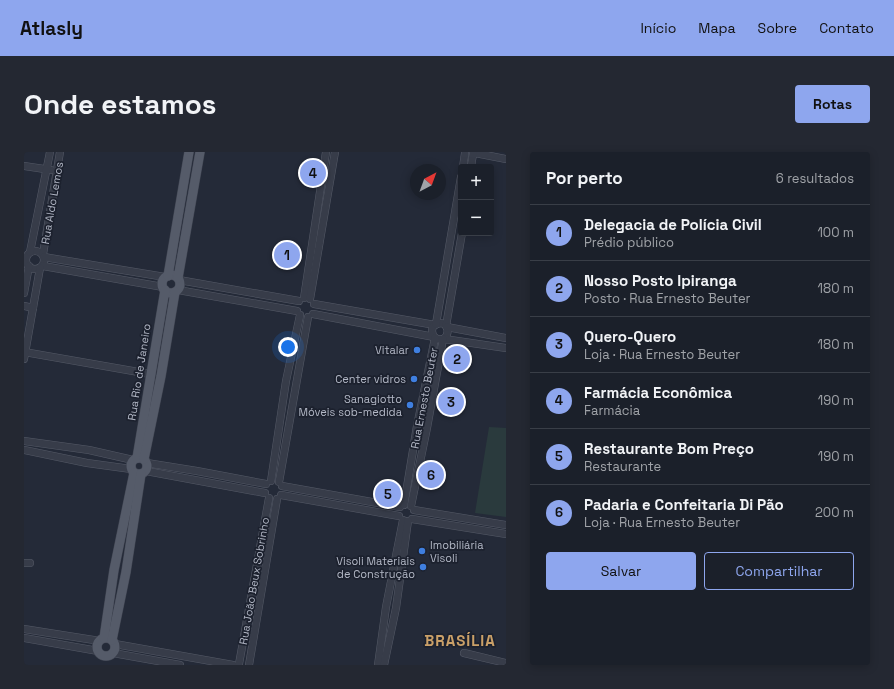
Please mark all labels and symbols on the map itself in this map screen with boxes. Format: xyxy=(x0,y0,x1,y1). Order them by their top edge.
pin: 4 xyxy=(300,158,326,188)
street label: Rua Aldo Lemos xyxy=(38,160,66,245)
north arrow xyxy=(410,164,446,200)
pin: 1 xyxy=(274,240,300,270)
street label: Rua Rio de Janeiro xyxy=(124,322,154,421)
your location xyxy=(278,337,298,357)
place label: Vitalar xyxy=(375,343,409,357)
pin: 2 xyxy=(444,344,470,374)
marker: Vitalar xyxy=(412,345,422,355)
street label: Rua Ernesto Beuter xyxy=(407,346,441,450)
place label: Center vidros xyxy=(335,372,406,386)
marker: Center vidros xyxy=(409,374,419,384)
pin: 3 xyxy=(438,387,464,417)
place label: Sanagiotto Móveis sob-medida xyxy=(299,392,403,419)
marker: Sanagiotto Móveis sob-medida xyxy=(405,400,415,410)
pin: 6 xyxy=(418,460,444,490)
pin: 5 xyxy=(375,479,401,509)
street label: Rua João Beux Sobrinho xyxy=(236,516,272,646)
place label: Imobiliária Visoli xyxy=(430,538,484,565)
marker: Imobiliária Visoli xyxy=(417,546,427,556)
place label: Visoli Materiais de Construção xyxy=(336,554,415,581)
marker: Visoli Materiais de Construção xyxy=(418,562,428,572)
district label: BRASÍLIA xyxy=(424,631,496,650)

